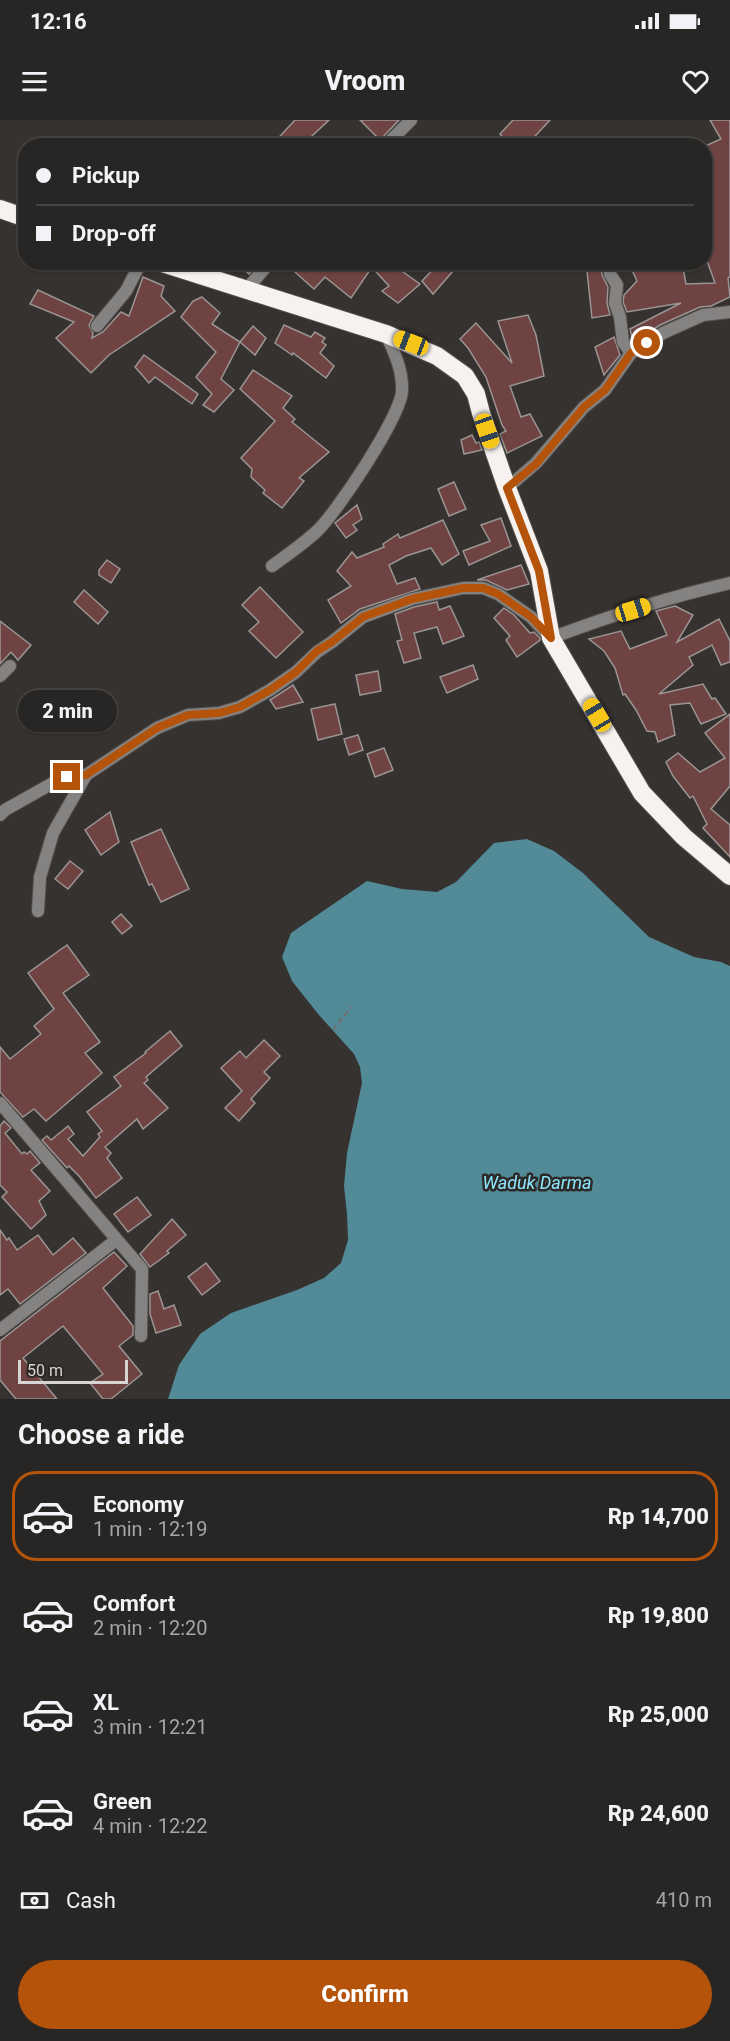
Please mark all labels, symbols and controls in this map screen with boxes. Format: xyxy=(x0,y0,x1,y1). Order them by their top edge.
text: 12:16 xyxy=(30,9,87,34)
icon: menu xyxy=(18,65,51,98)
text: Vroom xyxy=(325,65,405,97)
icon: heart xyxy=(679,65,712,98)
text: Pickup xyxy=(72,163,140,188)
text: Drop-off xyxy=(72,221,156,246)
car xyxy=(391,328,431,358)
route start xyxy=(633,329,660,356)
car xyxy=(473,411,501,451)
car xyxy=(613,596,653,624)
callout: 2 min xyxy=(17,690,116,732)
car xyxy=(580,695,614,735)
text: 2 min xyxy=(42,699,93,723)
route end xyxy=(53,763,80,790)
water label: Waduk Darma xyxy=(482,1172,592,1193)
scale bar xyxy=(18,1357,128,1384)
text: 50 m xyxy=(27,1361,63,1380)
text: Choose a ride xyxy=(18,1419,184,1451)
icon: car xyxy=(21,1489,75,1543)
text: Economy xyxy=(93,1492,184,1517)
text: Rp 14,700 xyxy=(608,1504,709,1529)
text: 1 min · 12:19 xyxy=(93,1517,208,1541)
icon: car xyxy=(21,1588,75,1642)
text: Comfort xyxy=(93,1591,175,1616)
text: Rp 19,800 xyxy=(608,1603,709,1628)
text: 2 min · 12:20 xyxy=(93,1616,208,1640)
icon: car xyxy=(21,1687,75,1741)
text: XL xyxy=(93,1690,119,1715)
text: Rp 25,000 xyxy=(608,1702,709,1727)
text: 3 min · 12:21 xyxy=(93,1715,208,1739)
icon: car xyxy=(21,1786,75,1840)
text: Green xyxy=(93,1789,152,1814)
text: Rp 24,600 xyxy=(608,1801,709,1826)
text: 4 min · 12:22 xyxy=(93,1814,208,1838)
icon: cash xyxy=(18,1884,51,1917)
text: Cash xyxy=(66,1888,116,1913)
text: 410 m xyxy=(656,1888,712,1912)
button: Confirm xyxy=(18,1960,712,2029)

